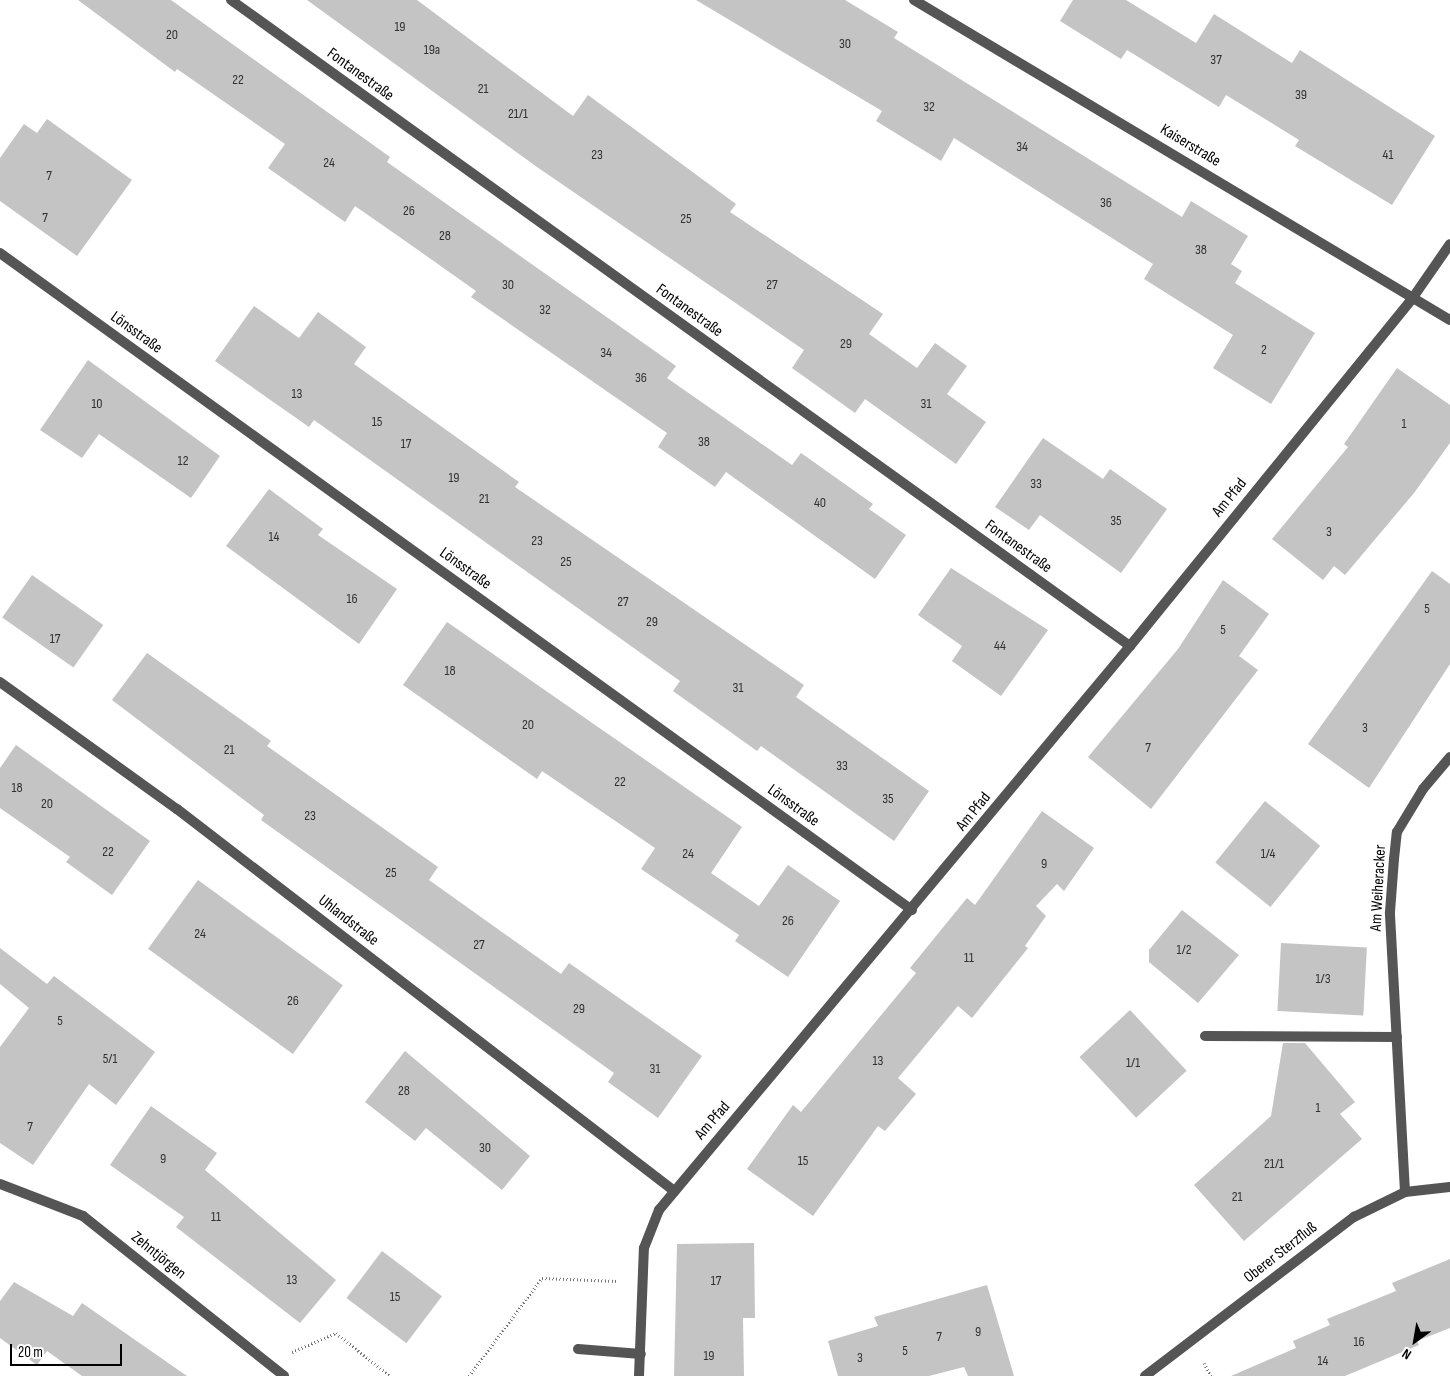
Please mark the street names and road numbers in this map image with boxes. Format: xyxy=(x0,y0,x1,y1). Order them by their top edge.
street label: Fontanestraße xyxy=(323,44,397,106)
street label: Kaiserstraße xyxy=(1156,120,1224,172)
street label: Fontanestraße xyxy=(652,280,726,342)
street label: Lönsstraße xyxy=(106,308,166,358)
street label: Am Pfad xyxy=(1209,475,1251,521)
street label: Fontanestraße xyxy=(981,516,1055,578)
street label: Lönsstraße xyxy=(435,544,495,594)
street label: Lönsstraße xyxy=(763,781,823,831)
street label: Am Pfad xyxy=(953,789,995,835)
street label: Am Weiheracker xyxy=(1367,844,1391,932)
street label: Uhlandstraße xyxy=(314,891,382,951)
street label: Am Pfad xyxy=(691,1098,735,1144)
street label: Oberer Sterzfluß xyxy=(1241,1218,1321,1288)
street label: Zehntjörgen xyxy=(127,1228,189,1284)

